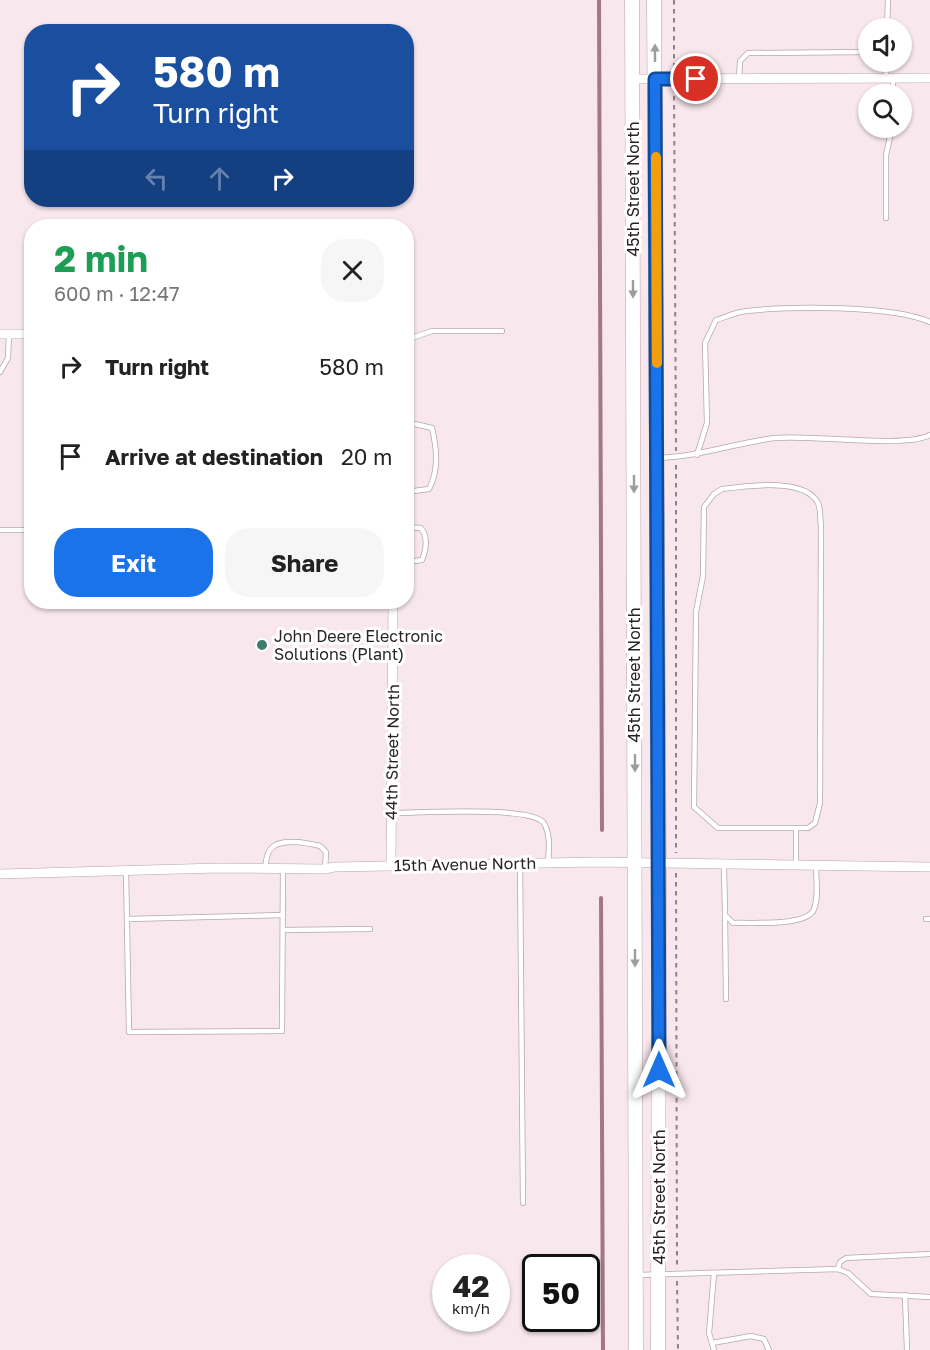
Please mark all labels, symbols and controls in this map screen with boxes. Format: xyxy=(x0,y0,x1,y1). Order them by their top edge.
map controls xyxy=(858,18,912,138)
button: sound xyxy=(858,18,912,72)
one-way arrow xyxy=(650,43,660,62)
text: 580 m xyxy=(153,46,280,96)
icon: right xyxy=(54,48,132,126)
pin xyxy=(670,53,721,104)
icon: arrive xyxy=(679,62,712,95)
button: search xyxy=(858,84,912,138)
text: Turn right xyxy=(153,97,279,129)
street label: 45th Street North xyxy=(623,121,643,257)
icon: left xyxy=(140,162,173,195)
icon: ahead xyxy=(203,162,236,195)
icon: right xyxy=(266,162,299,195)
text: 2 min xyxy=(54,237,148,280)
button: close xyxy=(321,239,384,302)
one-way arrow xyxy=(628,280,638,299)
text: 600 m · 12:47 xyxy=(54,281,180,305)
icon: right xyxy=(54,350,87,383)
text: Turn right xyxy=(105,353,209,380)
text: 580 m xyxy=(319,353,384,380)
icon: arrive xyxy=(54,440,87,473)
text: Arrive at destination xyxy=(105,443,323,470)
text: 20 m xyxy=(341,443,392,470)
one-way arrow xyxy=(629,475,639,494)
button: Exit xyxy=(54,528,213,597)
button: Share xyxy=(225,528,384,597)
street label: 45th Street North xyxy=(624,607,644,743)
place label: John Deere Electronic Solutions (Plant) xyxy=(274,626,443,664)
marker: John Deere Electronic Solutions (Plant) xyxy=(255,638,269,652)
street label: 44th Street North xyxy=(381,684,403,820)
one-way arrow xyxy=(630,754,639,773)
street label: 15th Avenue North xyxy=(394,853,536,875)
one-way arrow xyxy=(630,949,640,968)
position arrow xyxy=(627,1038,691,1102)
street label: 45th Street North xyxy=(649,1129,669,1265)
speed limit sign: 50 xyxy=(522,1254,600,1332)
text: 42 xyxy=(452,1268,490,1304)
text: km/h xyxy=(452,1299,490,1317)

